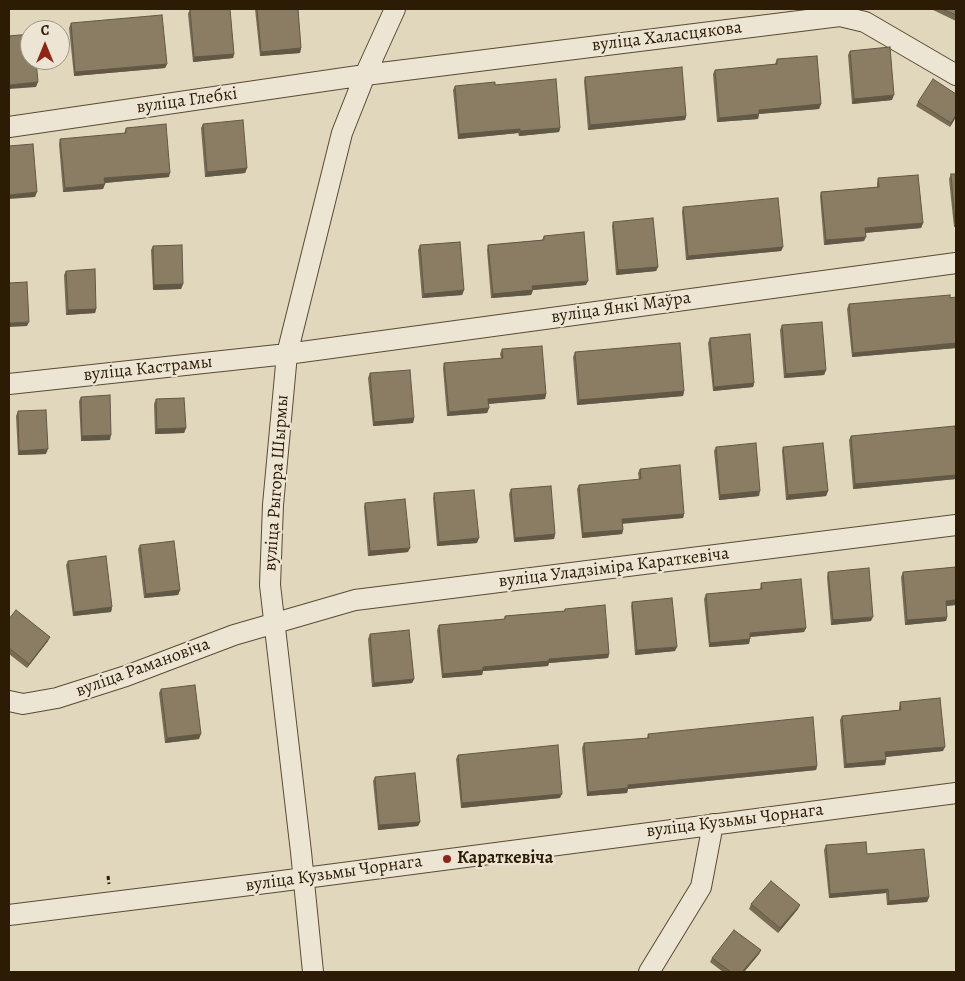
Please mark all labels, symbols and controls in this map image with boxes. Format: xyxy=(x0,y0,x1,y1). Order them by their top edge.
street label: вуліца Халасцякова xyxy=(591,17,743,57)
north arrow xyxy=(20,20,70,70)
text: С xyxy=(41,21,49,40)
street label: вуліца Глебкі xyxy=(135,83,239,119)
street label: вуліца Янкі Маўра xyxy=(550,288,692,328)
street label: вуліца Кастрамы xyxy=(82,351,214,387)
street label: вуліца Рыгора Шырмы xyxy=(260,394,294,572)
street label: вуліца Уладзіміра Караткевіча xyxy=(497,543,731,593)
street label: вуліца Рамановіча xyxy=(73,634,213,702)
street label: вуліца Кузьмы Чорнага xyxy=(645,799,825,843)
place label: Караткевіча xyxy=(457,848,553,870)
street label: вуліца Кузьмы Чорнага xyxy=(244,851,424,897)
marker: Караткевіча xyxy=(441,853,453,865)

